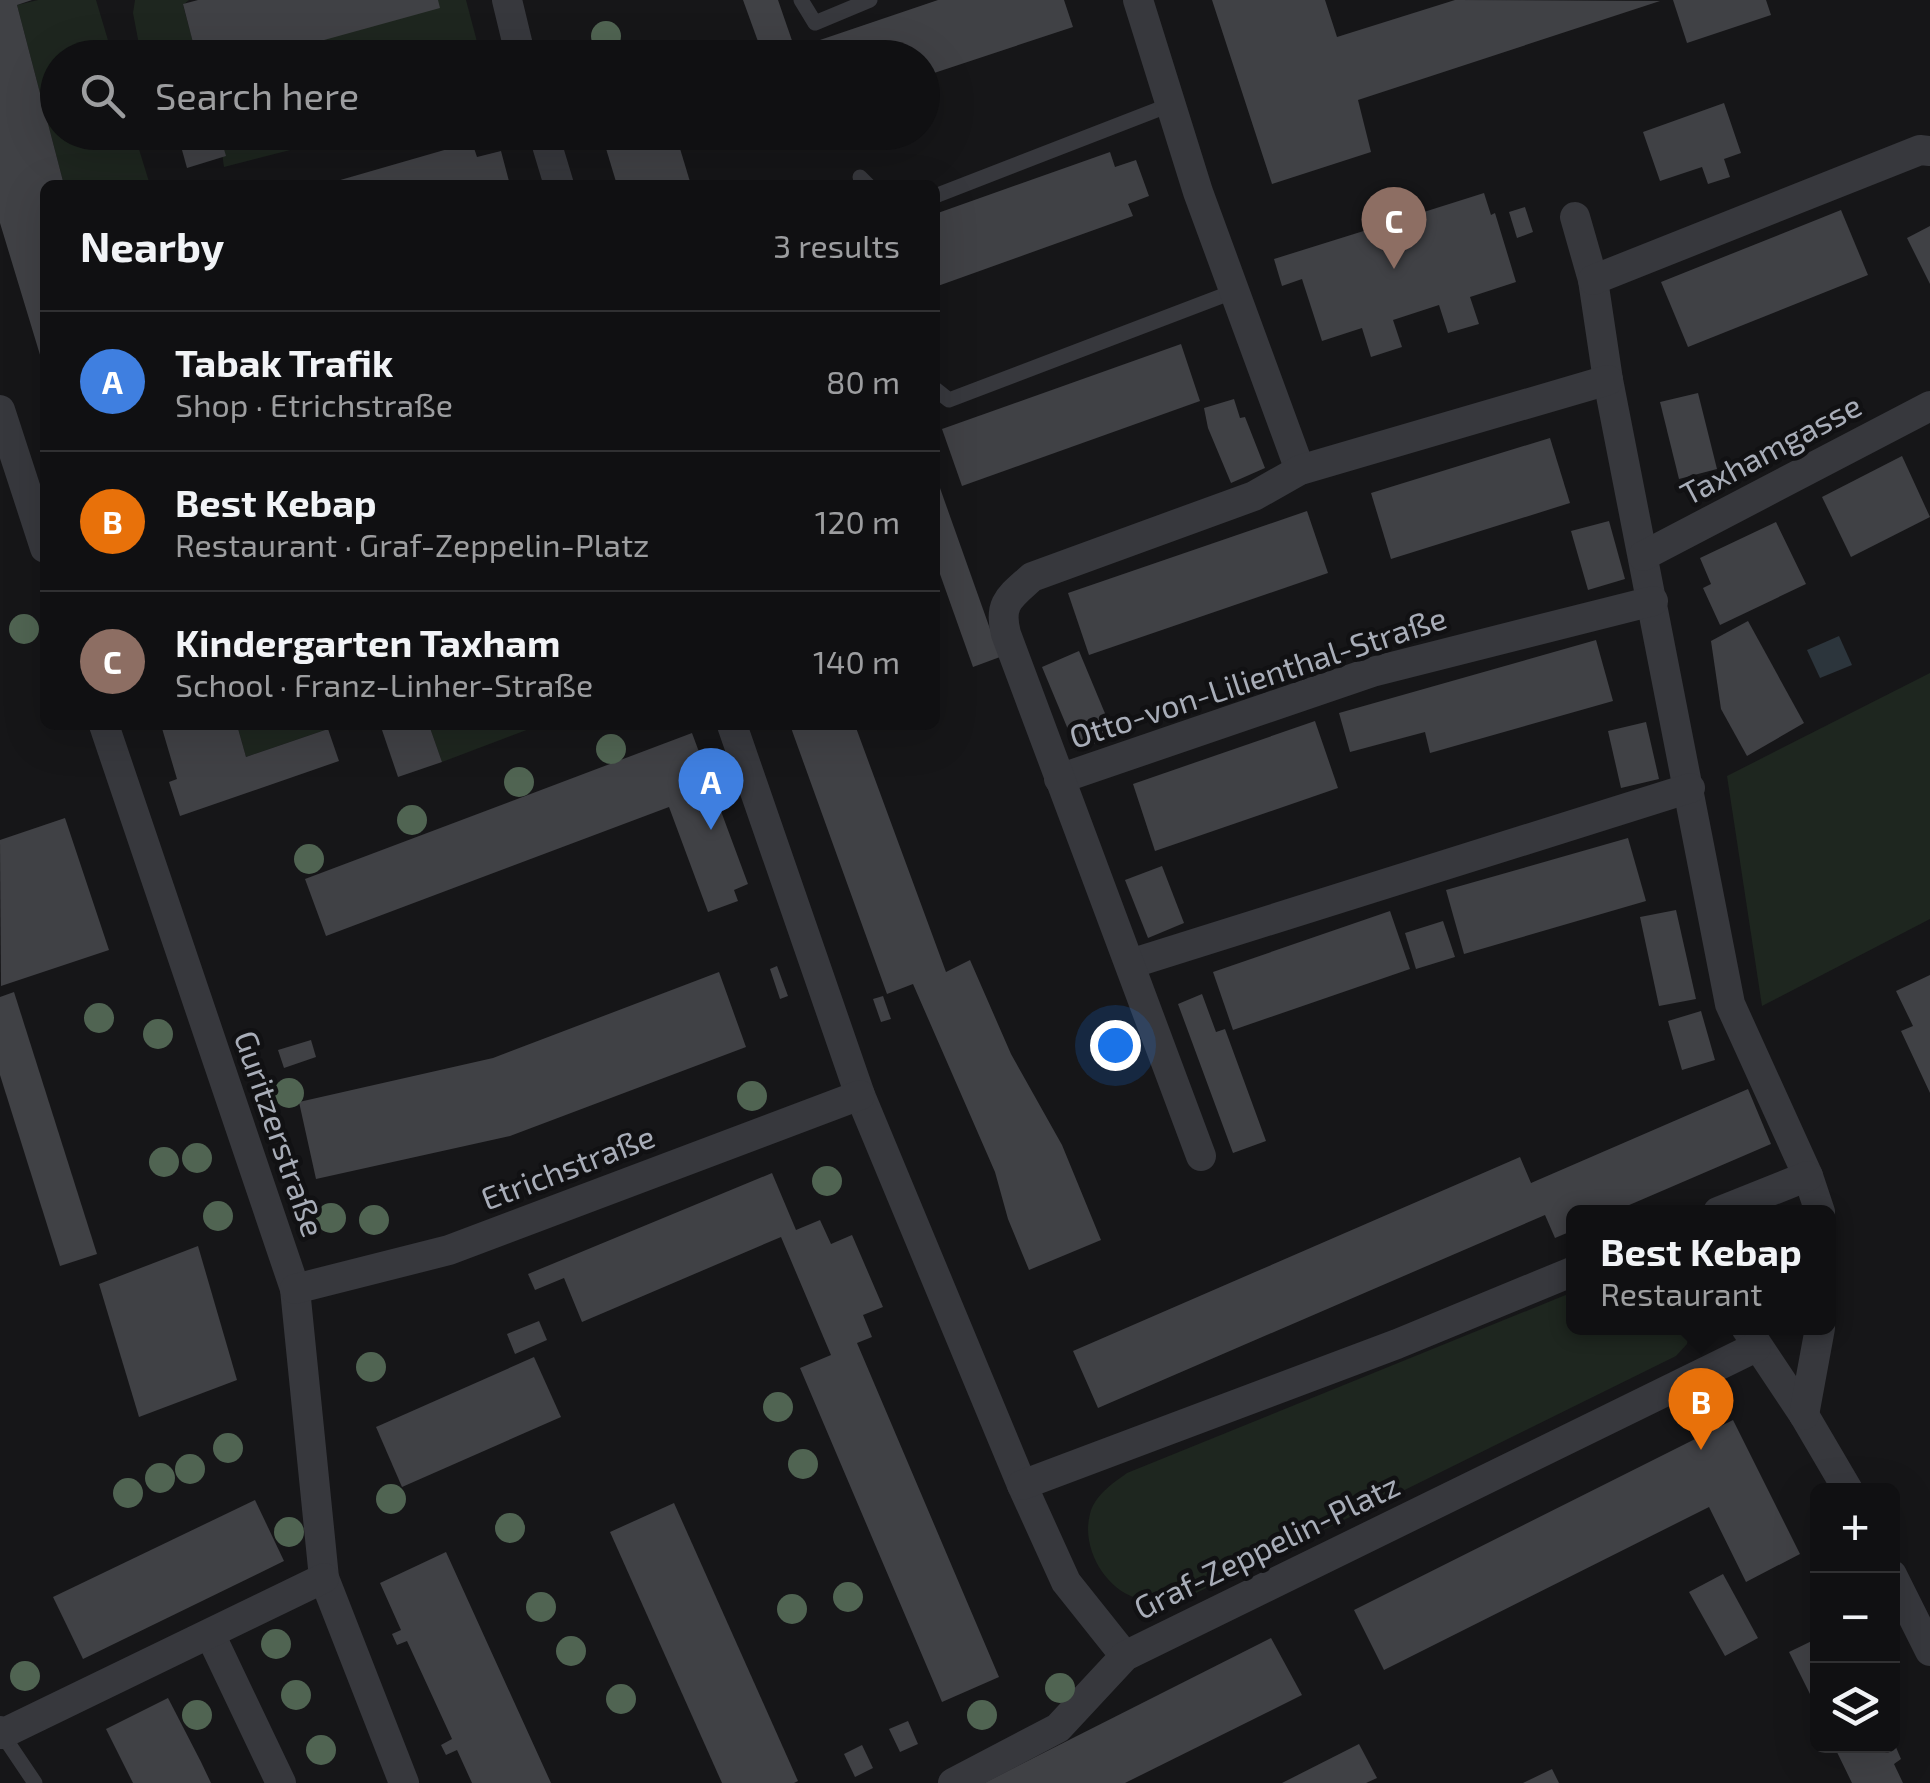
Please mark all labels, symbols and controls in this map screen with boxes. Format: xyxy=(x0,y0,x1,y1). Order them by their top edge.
search box xyxy=(40,40,940,150)
icon: search xyxy=(75,68,130,123)
text: Search here xyxy=(155,72,359,118)
pin: C xyxy=(1362,186,1426,269)
text: Nearby xyxy=(80,220,224,270)
text: 3 results xyxy=(773,226,900,264)
text: Tabak Trafik xyxy=(175,339,393,385)
text: A xyxy=(102,362,123,400)
text: 80 m xyxy=(826,362,900,400)
text: Shop · Etrichstraße xyxy=(175,385,453,423)
street label: Taxhamgasse xyxy=(1673,385,1867,512)
text: Best Kebap xyxy=(175,479,377,525)
text: B xyxy=(102,502,123,540)
text: 120 m xyxy=(815,502,900,540)
text: Restaurant · Graf-Zeppelin-Platz xyxy=(175,525,649,563)
street label: Otto-von-Lilienthal-Straße xyxy=(1064,597,1451,755)
text: Kindergarten Taxham xyxy=(175,619,560,665)
text: C xyxy=(103,642,122,680)
text: 140 m xyxy=(813,642,900,680)
text: School · Franz-Linher-Straße xyxy=(175,665,593,703)
pin: A xyxy=(678,748,744,830)
your location xyxy=(1090,1020,1141,1071)
street label: Guritzerstraße xyxy=(228,1025,334,1241)
street label: Etrichstraße xyxy=(475,1116,659,1217)
popup xyxy=(1566,1205,1836,1335)
text: Best Kebap xyxy=(1600,1228,1802,1274)
text: Restaurant xyxy=(1600,1274,1762,1312)
pin: B xyxy=(1668,1368,1734,1450)
street label: Graf-Zeppelin-Platz xyxy=(1127,1464,1405,1626)
map controls xyxy=(1810,1483,1900,1753)
button: + xyxy=(1810,1483,1900,1573)
button: − xyxy=(1810,1573,1900,1663)
button: layers xyxy=(1810,1663,1900,1753)

